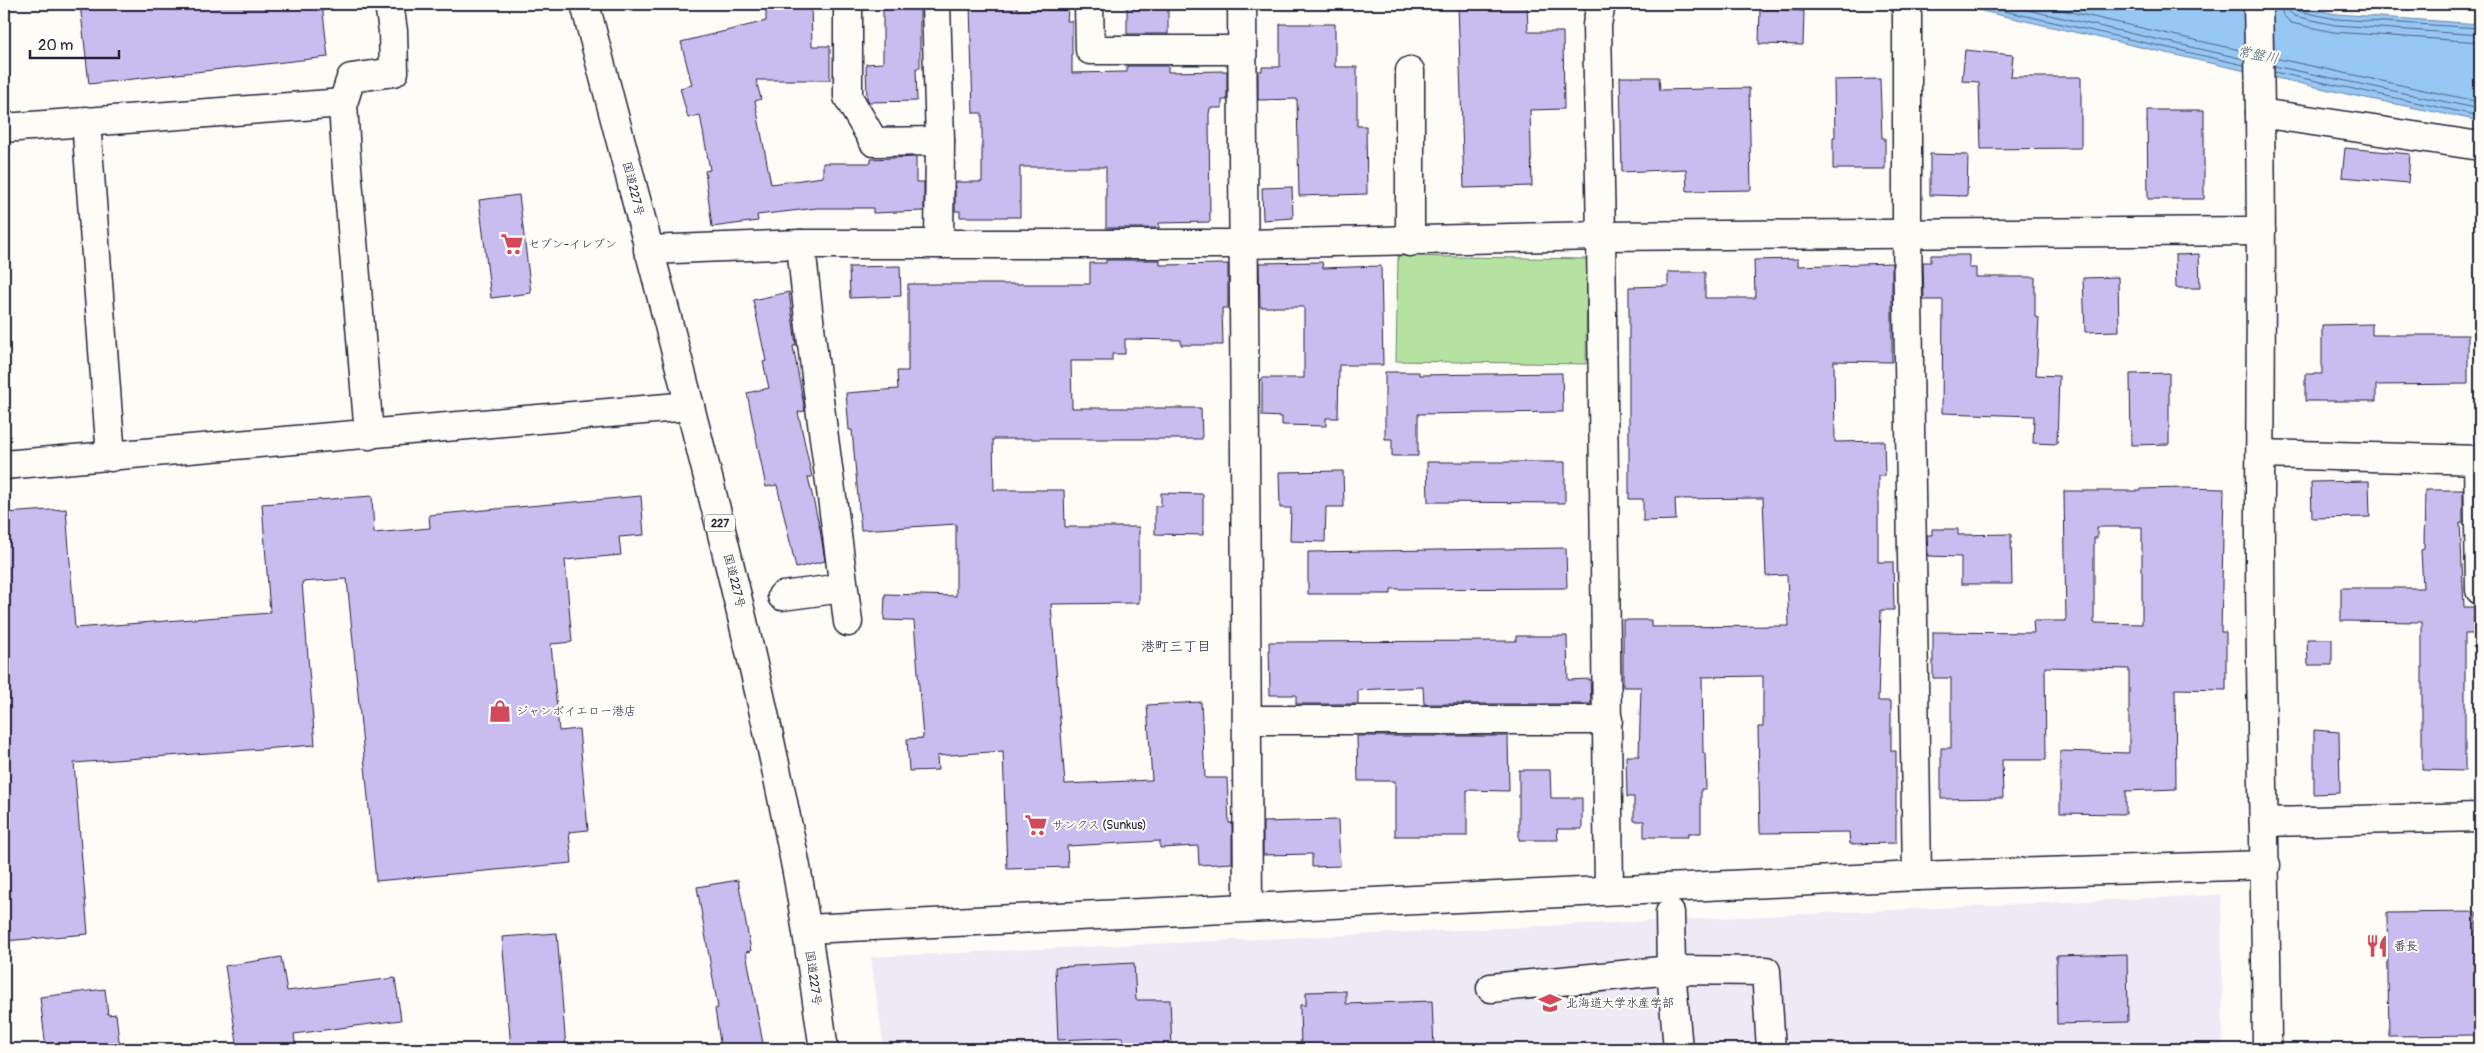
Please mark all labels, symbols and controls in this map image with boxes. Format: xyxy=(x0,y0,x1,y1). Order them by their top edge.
scale bar xyxy=(30,28,119,60)
text: 20 m xyxy=(38,36,73,55)
water label: 常盤川 xyxy=(2236,43,2280,67)
street label: 国道227号 xyxy=(619,160,647,218)
supermarket icon: セブン-イレブン xyxy=(499,231,525,257)
place label: セブン-イレブン xyxy=(528,237,617,252)
road number: 227 xyxy=(705,514,735,532)
street label: 国道227号 xyxy=(720,552,748,610)
district label: 港町三丁目 xyxy=(1141,638,1211,655)
shop icon: ジャンボイエロー港店 xyxy=(487,698,513,724)
place label: ジャンボイエロー港店 xyxy=(516,704,636,719)
supermarket icon: サンクス (Sunkus) xyxy=(1023,812,1049,838)
place label: サンクス (Sunkus) xyxy=(1052,818,1147,833)
restaurant icon: 番長 xyxy=(2364,933,2390,959)
place label: 番長 xyxy=(2394,939,2418,954)
street label: 国道227号 xyxy=(802,949,824,1007)
school or university icon: 北海道大学水産学部 xyxy=(1537,990,1563,1016)
place label: 北海道大学水産学部 xyxy=(1566,996,1674,1011)

